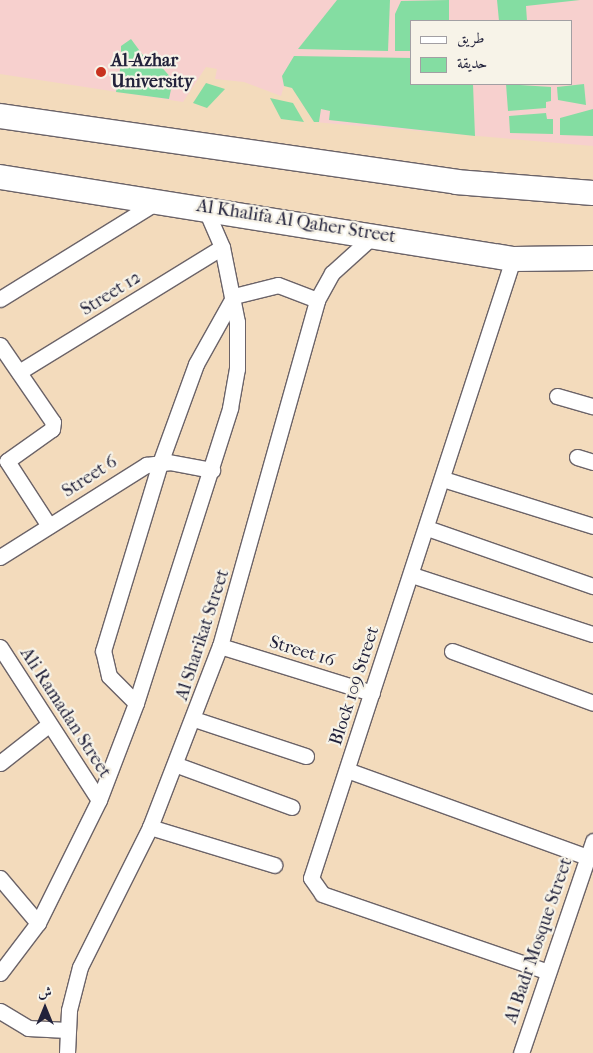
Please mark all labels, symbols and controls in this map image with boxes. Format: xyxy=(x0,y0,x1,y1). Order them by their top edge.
legend xyxy=(410,20,573,85)
text: طريق xyxy=(457,29,484,47)
place label: Al-Azhar University xyxy=(111,51,194,94)
text: حديقة xyxy=(457,54,487,72)
marker: Al-Azhar University xyxy=(95,66,107,78)
street label: Al Khalifa Al Qaher Street xyxy=(195,196,397,248)
street label: Street 12 xyxy=(77,267,145,321)
street label: Street 6 xyxy=(58,451,122,503)
street label: Al Sharikat Street xyxy=(172,567,234,703)
street label: Block 109 Street xyxy=(326,624,384,748)
street label: Street 16 xyxy=(267,632,337,672)
street label: Ali Ramadan Street xyxy=(15,644,115,782)
street label: Al Badr Mosque Street xyxy=(501,855,577,1027)
north arrow xyxy=(20,983,70,1033)
text: ش xyxy=(38,984,52,1001)

